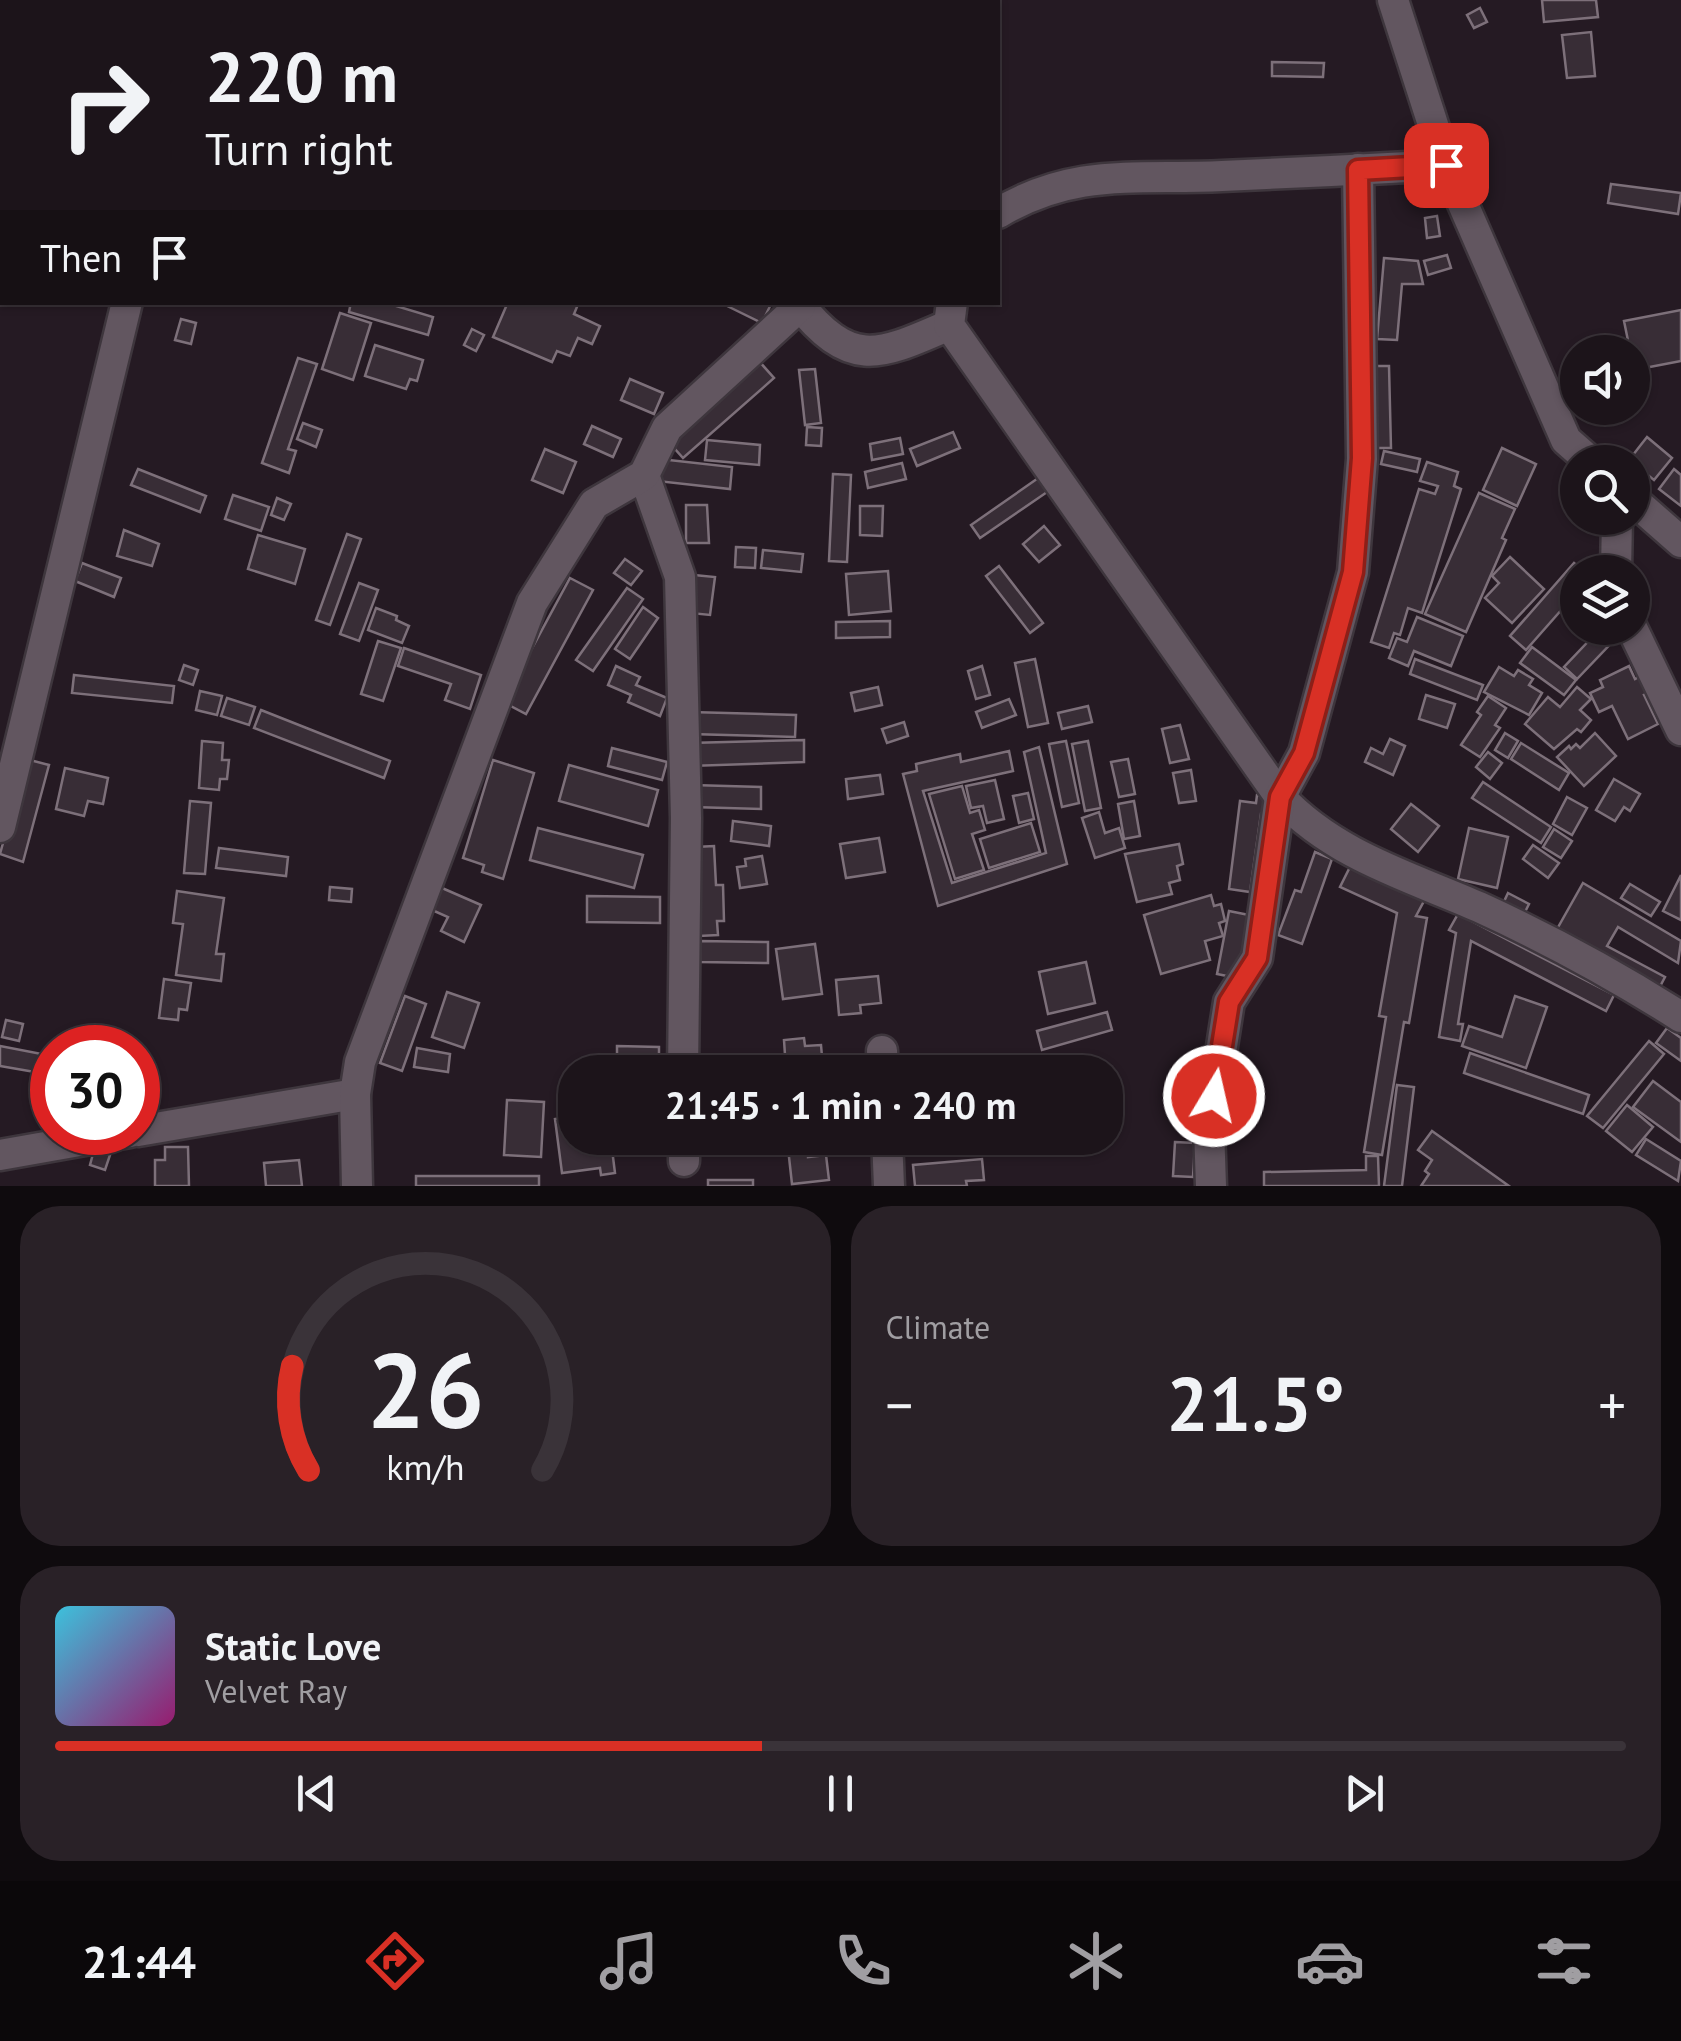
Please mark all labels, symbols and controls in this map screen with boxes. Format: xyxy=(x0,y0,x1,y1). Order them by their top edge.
text: 220 m xyxy=(205,31,398,121)
icon: right xyxy=(40,40,170,170)
text: Turn right xyxy=(205,119,393,177)
pin xyxy=(1404,123,1489,208)
icon: arrive xyxy=(1419,138,1474,193)
icon: arrive xyxy=(142,230,197,285)
text: Then xyxy=(40,233,122,282)
map controls xyxy=(1560,335,1650,645)
button: sound xyxy=(1560,335,1650,425)
button: search xyxy=(1560,445,1650,535)
button: layers xyxy=(1560,555,1650,645)
speed limit sign: 30 xyxy=(30,1025,160,1155)
position arrow xyxy=(1162,1044,1266,1148)
text: 21:45 · 1 min · 240 m xyxy=(665,1080,1016,1129)
text: Climate xyxy=(886,1306,990,1348)
text: 26 xyxy=(366,1322,484,1457)
text: 21.5° xyxy=(1166,1355,1345,1452)
text: − xyxy=(886,1369,913,1440)
text: + xyxy=(1598,1369,1626,1440)
text: km/h xyxy=(386,1444,464,1490)
text: Static Love xyxy=(205,1621,381,1670)
text: Velvet Ray xyxy=(205,1670,347,1712)
icon: previous xyxy=(289,1766,344,1821)
icon: pause xyxy=(813,1766,868,1821)
icon: next xyxy=(1337,1766,1392,1821)
icon: directions xyxy=(360,1926,430,1996)
icon: music xyxy=(594,1926,664,1996)
icon: phone xyxy=(828,1926,898,1996)
icon: climate xyxy=(1061,1926,1131,1996)
icon: car xyxy=(1295,1926,1365,1996)
icon: filters xyxy=(1529,1926,1599,1996)
text: 21:44 xyxy=(82,1932,196,1990)

